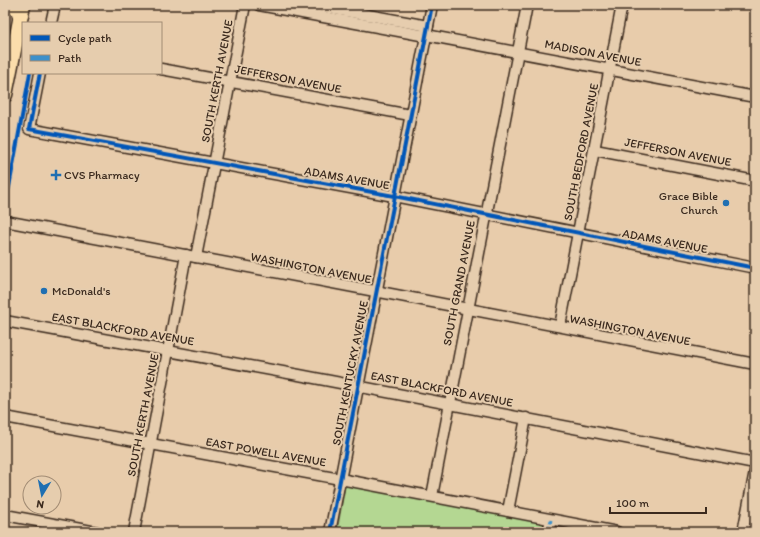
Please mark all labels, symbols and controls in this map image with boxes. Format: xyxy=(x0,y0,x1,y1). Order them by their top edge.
street label: SOUTH KERTH AVENUE xyxy=(198,18,236,144)
legend xyxy=(22,22,162,74)
text: Cycle path xyxy=(58,31,112,45)
street label: MADISON AVENUE xyxy=(543,37,643,69)
text: Path xyxy=(58,51,81,65)
street label: JEFFERSON AVENUE xyxy=(233,62,343,96)
street label: SOUTH BEDFORD AVENUE xyxy=(561,82,601,222)
street label: JEFFERSON AVENUE xyxy=(623,135,733,169)
street label: ADAMS AVENUE xyxy=(303,164,391,192)
place label: CVS Pharmacy xyxy=(64,168,140,182)
marker: CVS Pharmacy xyxy=(51,170,61,180)
place label: Grace Bible Church xyxy=(659,189,719,217)
marker: Grace Bible Church xyxy=(721,198,731,208)
street label: SOUTH GRAND AVENUE xyxy=(440,219,478,347)
street label: ADAMS AVENUE xyxy=(621,226,709,256)
street label: WASHINGTON AVENUE xyxy=(249,249,373,287)
place label: McDonald's xyxy=(52,284,111,298)
marker: McDonald's xyxy=(39,286,49,296)
street label: SOUTH KENTUCKY AVENUE xyxy=(329,299,371,447)
street label: EAST BLACKFORD AVENUE xyxy=(51,310,196,348)
street label: WASHINGTON AVENUE xyxy=(568,311,692,349)
street label: SOUTH KERTH AVENUE xyxy=(124,352,162,478)
street label: EAST BLACKFORD AVENUE xyxy=(370,368,515,410)
street label: EAST POWELL AVENUE xyxy=(205,435,328,470)
north arrow xyxy=(22,475,62,515)
scale bar xyxy=(610,489,706,515)
text: 100 m xyxy=(616,496,649,510)
text: N xyxy=(36,497,45,511)

